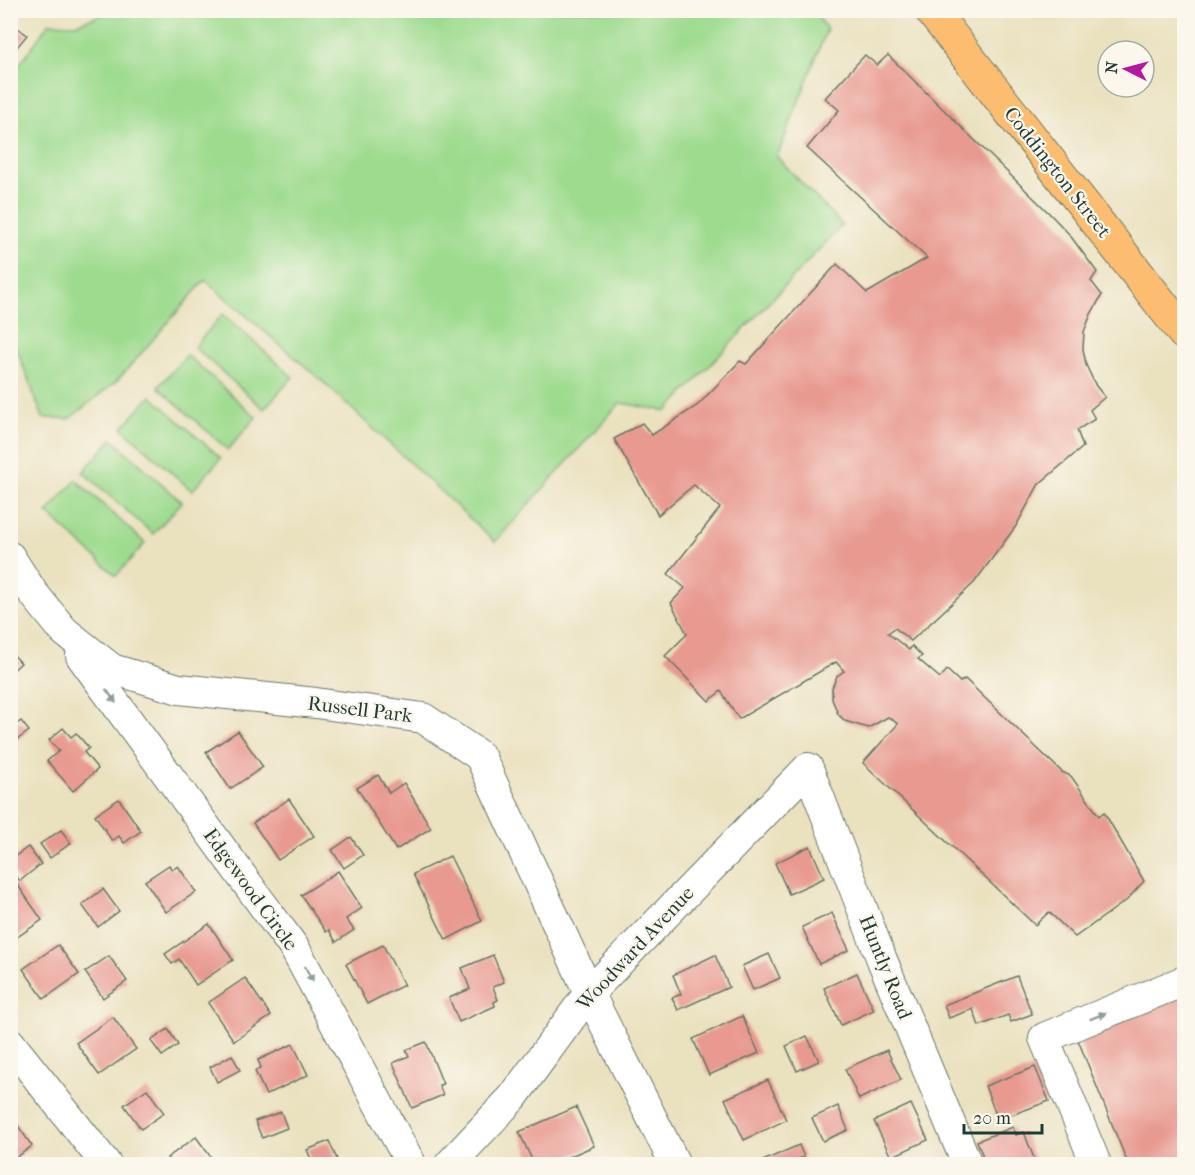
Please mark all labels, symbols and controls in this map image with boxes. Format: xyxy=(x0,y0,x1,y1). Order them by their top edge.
north arrow xyxy=(1096,39,1156,99)
text: N xyxy=(1101,60,1122,75)
street label: Coddington Street xyxy=(999,102,1116,242)
one-way arrow xyxy=(104,688,116,703)
street label: Russell Park xyxy=(306,692,414,727)
street label: Edgewood Circle xyxy=(199,824,303,955)
street label: Woodward Avenue xyxy=(571,881,699,1016)
street label: Huntly Road xyxy=(854,912,917,1024)
one-way arrow xyxy=(304,966,313,983)
one-way arrow xyxy=(1090,1011,1108,1021)
scale bar xyxy=(964,1097,1042,1135)
text: 20 m xyxy=(973,1108,1011,1129)

